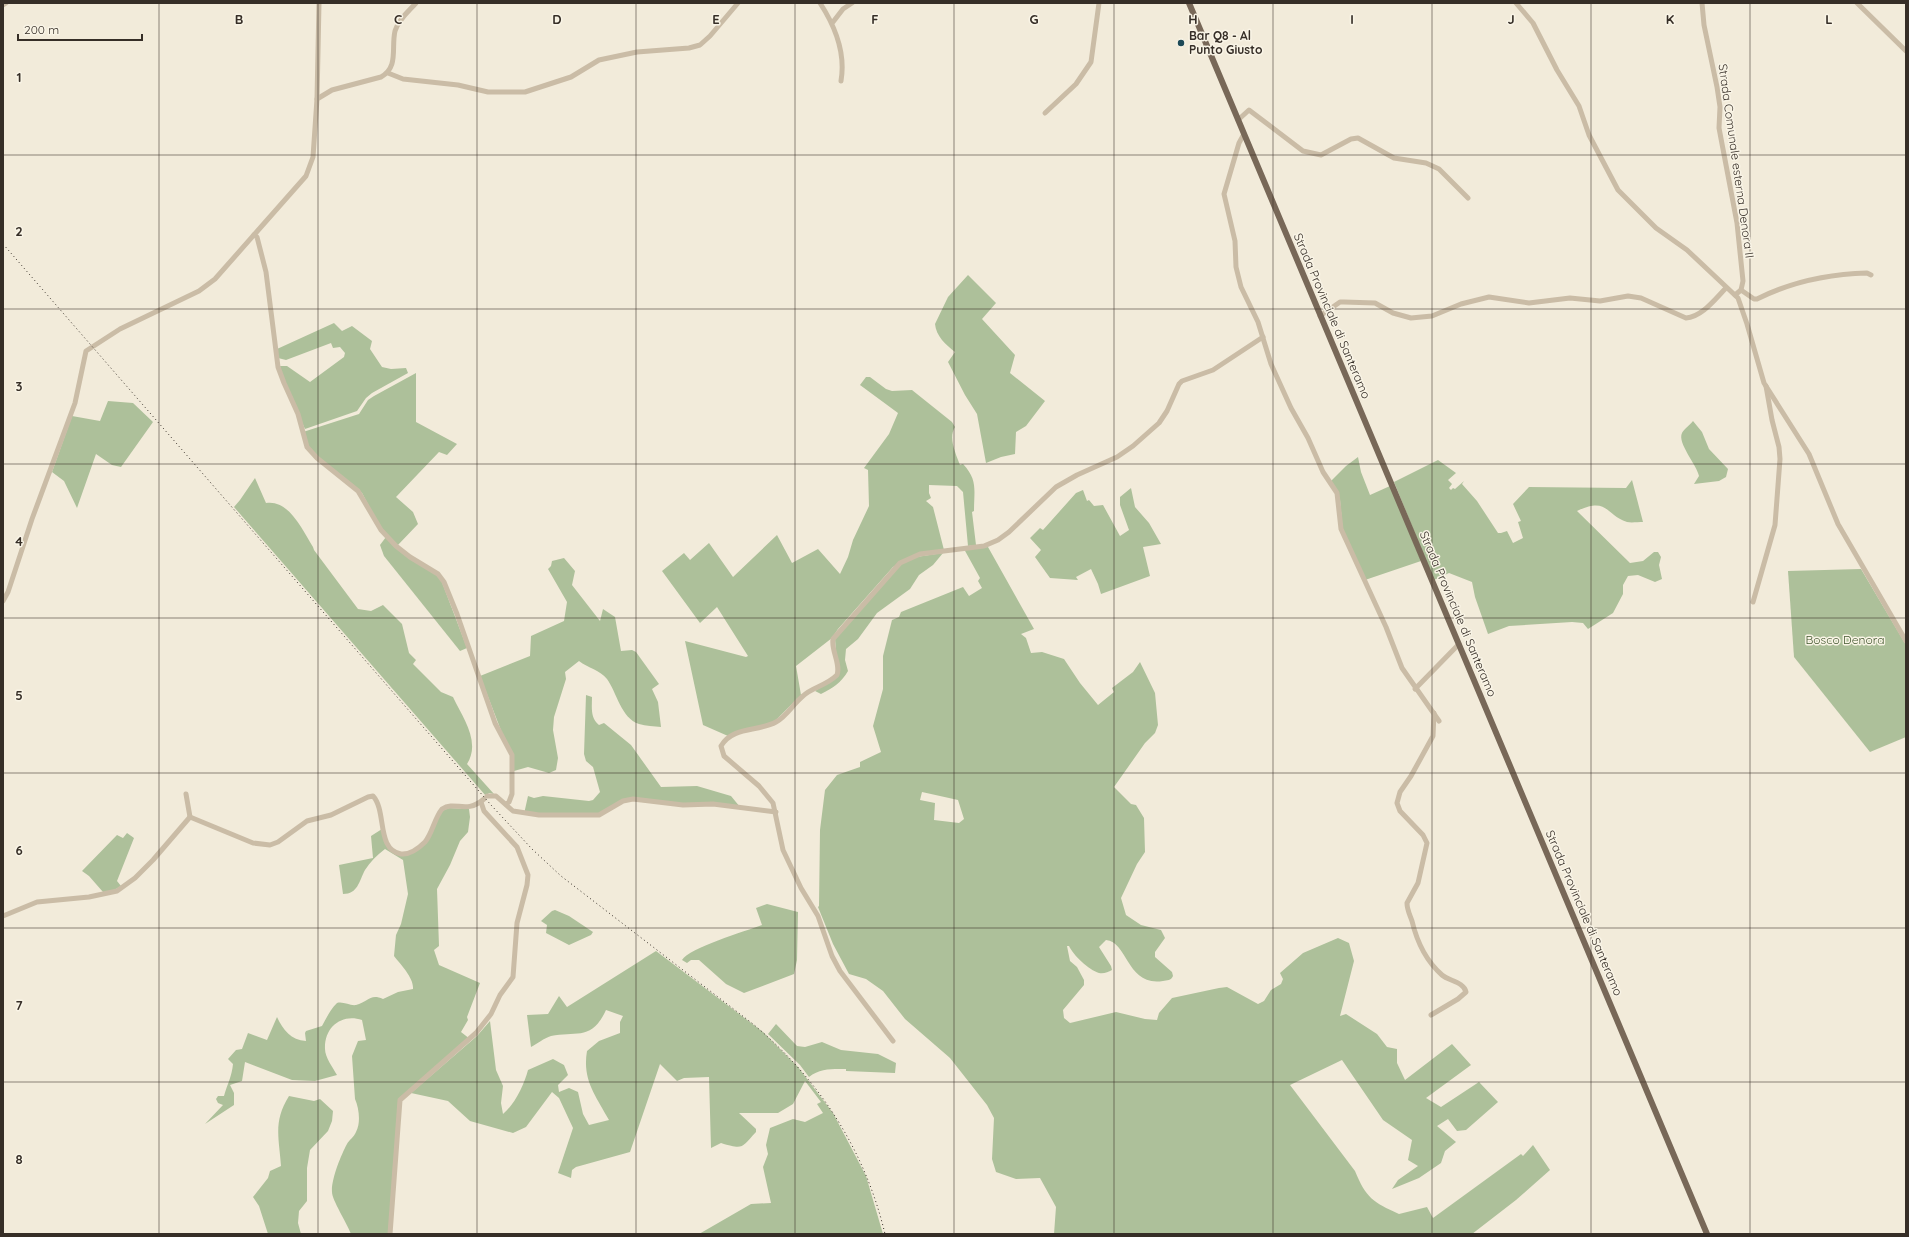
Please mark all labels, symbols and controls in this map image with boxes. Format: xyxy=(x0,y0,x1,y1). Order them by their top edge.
text: B xyxy=(235,11,243,27)
text: C xyxy=(394,11,402,27)
text: D xyxy=(552,11,562,27)
text: E xyxy=(712,11,720,27)
text: F xyxy=(871,11,879,27)
text: G xyxy=(1029,11,1039,27)
text: H xyxy=(1188,11,1198,27)
text: I xyxy=(1350,11,1354,27)
text: J xyxy=(1507,11,1515,27)
text: K xyxy=(1666,11,1675,27)
text: L xyxy=(1825,11,1833,27)
scale bar xyxy=(18,16,142,42)
text: 200 m xyxy=(24,22,59,37)
place label: Bar Q8 - Al Punto Giusto xyxy=(1189,28,1263,57)
marker: Bar Q8 - Al Punto Giusto xyxy=(1176,38,1186,48)
street label: Strada Comunale esterna Denora II xyxy=(1715,63,1758,259)
text: 1 xyxy=(16,69,22,85)
text: 2 xyxy=(15,223,23,239)
street label: Strada Provinciale di Santeramo xyxy=(1291,231,1374,401)
text: 3 xyxy=(16,378,23,394)
street label: Strada Provinciale di Santeramo xyxy=(1417,529,1500,699)
text: 4 xyxy=(15,533,23,549)
park label: Bosco Denora xyxy=(1806,632,1884,647)
text: 5 xyxy=(15,687,23,703)
street label: Strada Provinciale di Santeramo xyxy=(1543,828,1626,998)
text: 6 xyxy=(15,842,23,858)
text: 7 xyxy=(15,997,23,1013)
text: 8 xyxy=(15,1151,23,1167)

